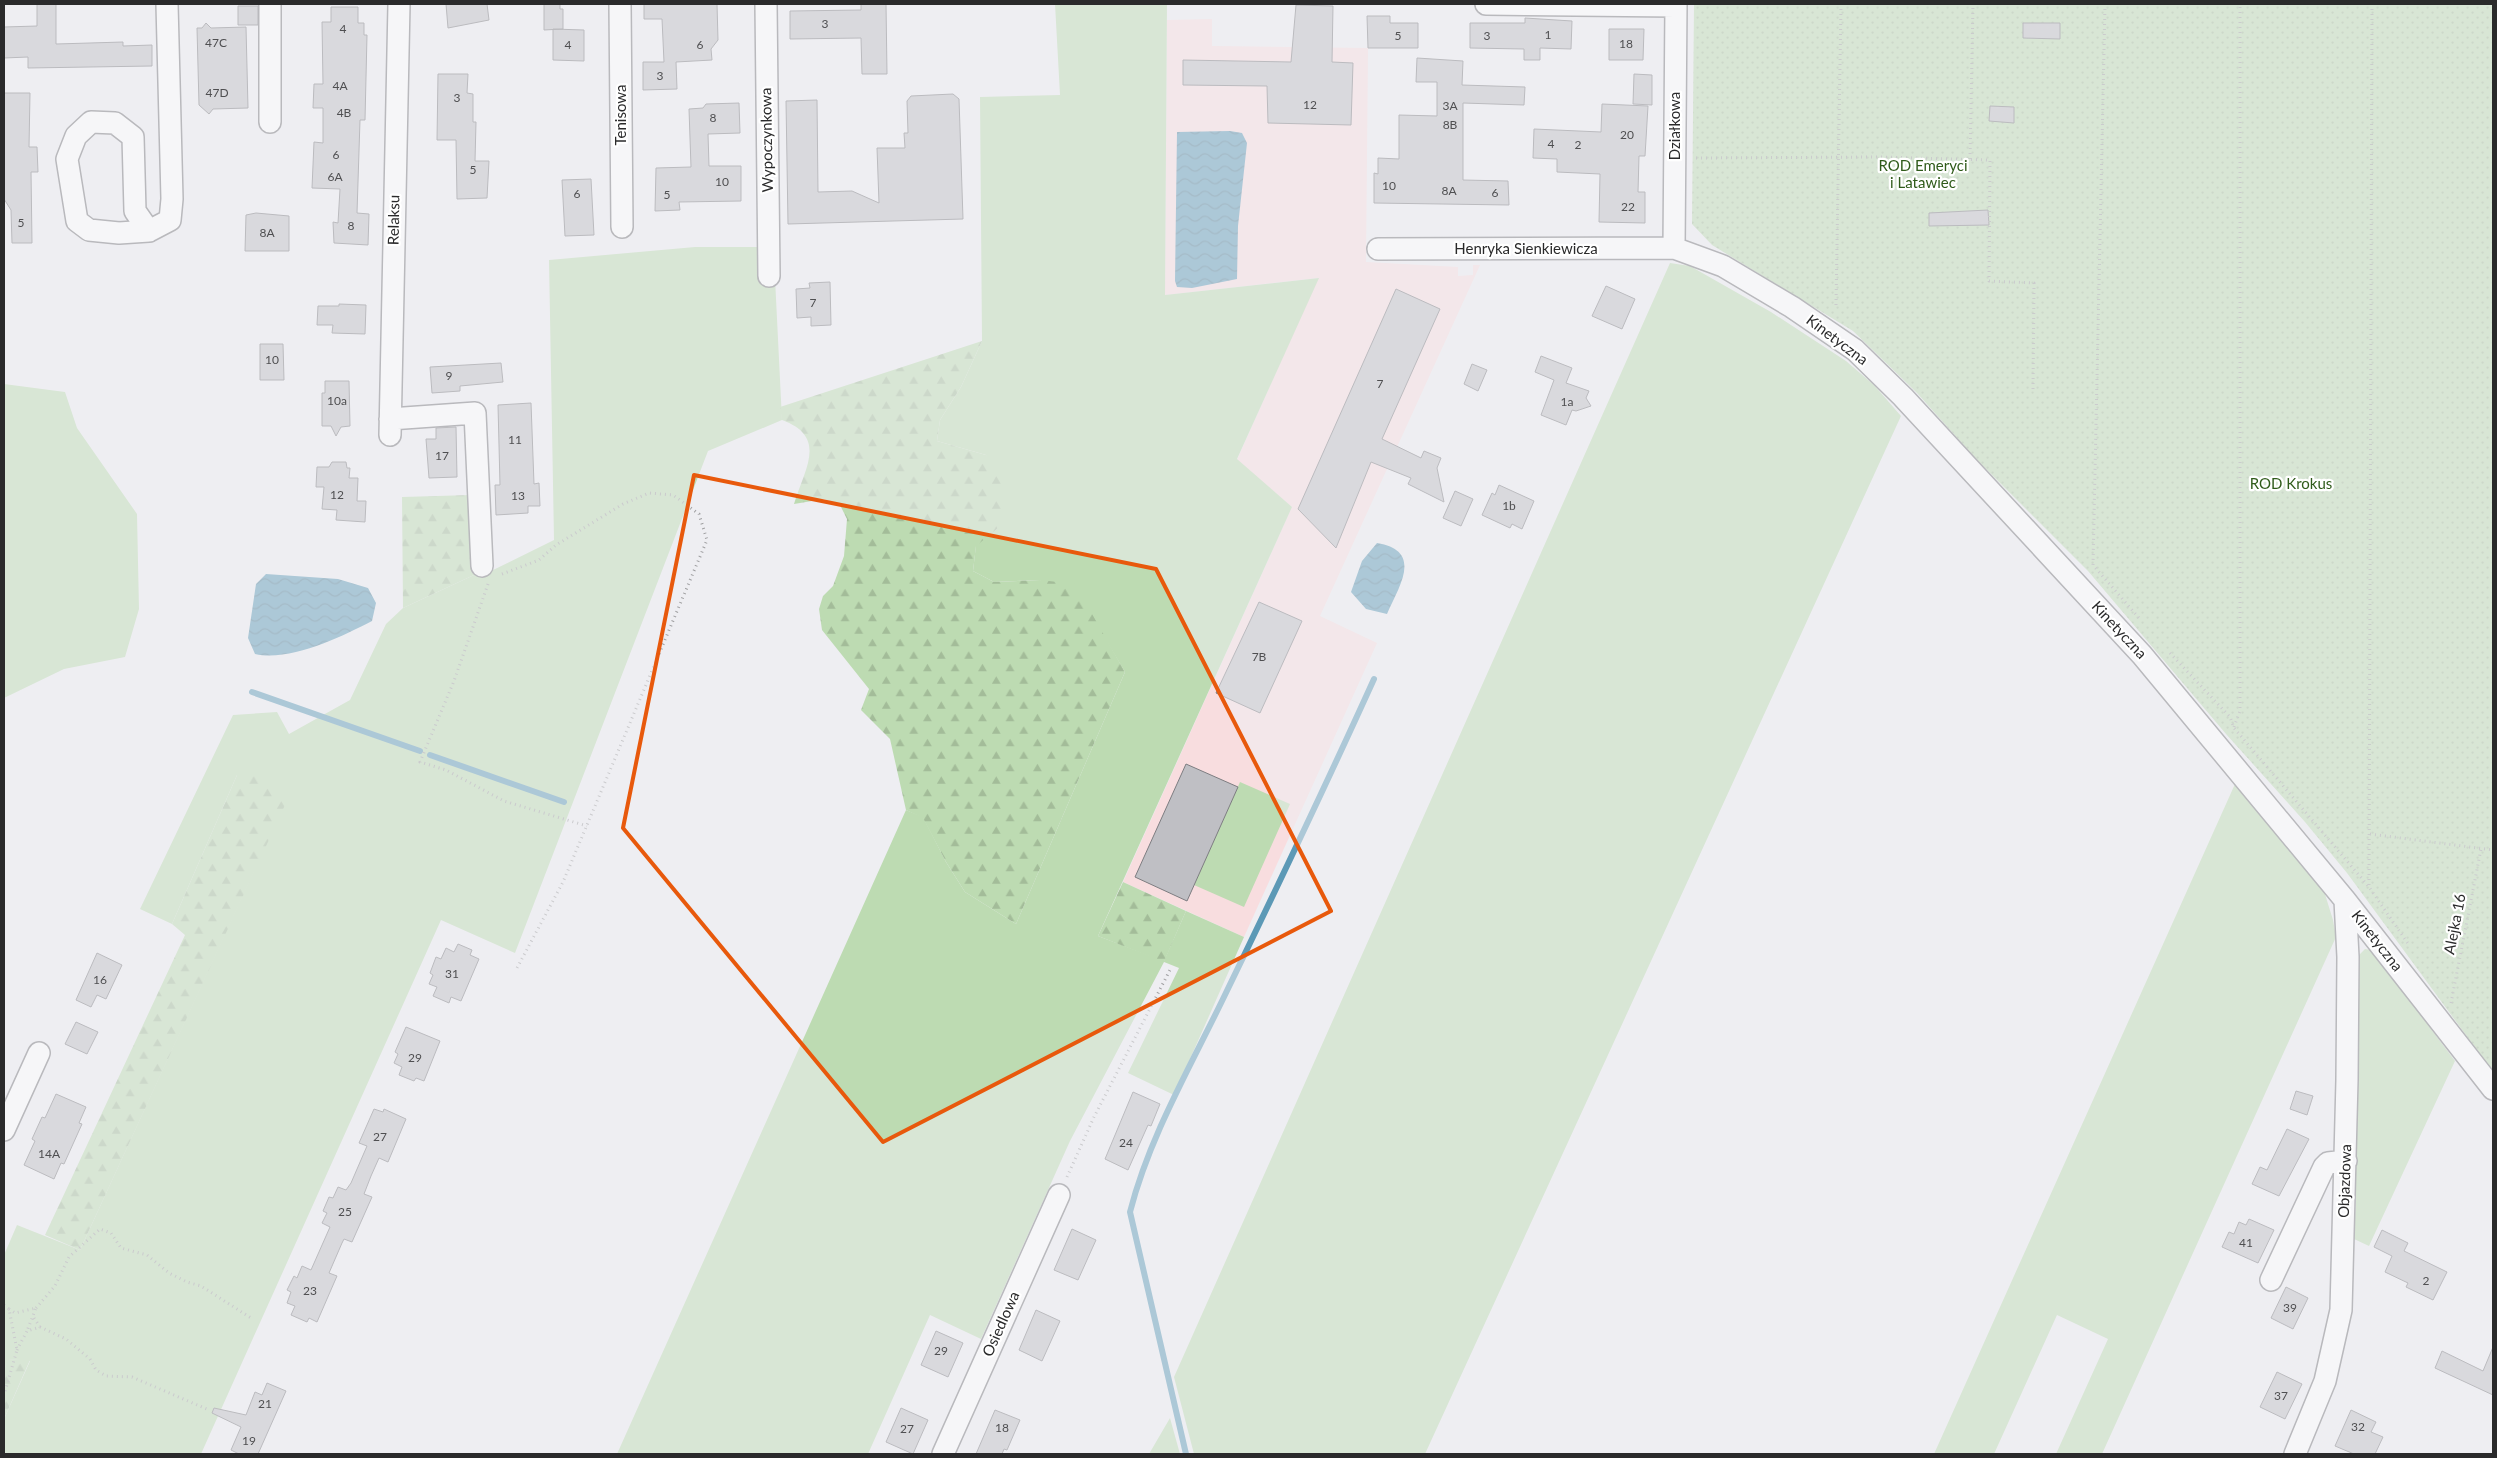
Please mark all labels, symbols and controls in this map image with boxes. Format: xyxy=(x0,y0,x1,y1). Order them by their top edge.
house number: 3 xyxy=(822,16,829,31)
house number: 4 xyxy=(340,21,347,36)
house number: 1 xyxy=(1545,27,1552,42)
house number: 5 xyxy=(1395,28,1402,43)
house number: 3 xyxy=(1484,28,1491,43)
house number: 47C xyxy=(205,35,227,50)
house number: 18 xyxy=(1619,36,1633,51)
house number: 4 xyxy=(565,37,572,52)
house number: 6 xyxy=(697,37,704,52)
house number: 3 xyxy=(657,68,664,83)
house number: 4A xyxy=(332,78,348,93)
house number: 47D xyxy=(205,85,229,100)
street label: Tenisowa xyxy=(611,85,629,145)
street label: Wypoczynkowa xyxy=(756,88,776,193)
house number: 3 xyxy=(454,90,461,105)
street label: Działkowa xyxy=(1665,92,1683,160)
house number: 12 xyxy=(1303,97,1317,112)
house number: 3A xyxy=(1442,98,1458,113)
house number: 4B xyxy=(337,105,352,120)
house number: 8 xyxy=(710,110,717,125)
house number: 8B xyxy=(1443,117,1458,132)
house number: 20 xyxy=(1620,127,1634,142)
house number: 4 xyxy=(1548,136,1555,151)
house number: 2 xyxy=(1575,137,1582,152)
house number: 6 xyxy=(333,147,340,162)
park label: ROD Emeryci i Latawiec xyxy=(1878,156,1968,191)
house number: 5 xyxy=(470,162,477,177)
house number: 6A xyxy=(327,169,343,184)
house number: 10 xyxy=(715,174,729,189)
house number: 10 xyxy=(1382,178,1396,193)
house number: 8A xyxy=(1441,183,1457,198)
house number: 6 xyxy=(1492,185,1499,200)
house number: 6 xyxy=(574,186,581,201)
house number: 5 xyxy=(664,187,671,202)
street label: Relaksu xyxy=(384,195,402,245)
house number: 22 xyxy=(1621,199,1635,214)
house number: 5 xyxy=(18,215,25,230)
house number: 8 xyxy=(348,218,355,233)
house number: 8A xyxy=(259,225,275,240)
street label: Henryka Sienkiewicza xyxy=(1454,239,1598,257)
house number: 7 xyxy=(810,295,817,310)
street label: Kinetyczna xyxy=(1803,310,1872,368)
house number: 10 xyxy=(265,352,279,367)
house number: 9 xyxy=(446,368,453,383)
house number: 7 xyxy=(1377,376,1384,391)
house number: 10a xyxy=(327,393,347,408)
house number: 1a xyxy=(1561,394,1573,409)
house number: 11 xyxy=(508,432,522,447)
house number: 17 xyxy=(435,448,449,463)
park label: ROD Krokus xyxy=(2250,474,2332,492)
house number: 12 xyxy=(330,487,344,502)
house number: 13 xyxy=(511,488,525,503)
house number: 1b xyxy=(1502,498,1516,513)
street label: Kinetyczna xyxy=(2088,597,2151,662)
house number: 7B xyxy=(1252,649,1267,664)
street label: Alejka 16 xyxy=(2439,892,2469,956)
street label: Kinetyczna xyxy=(2348,906,2407,974)
house number: 31 xyxy=(445,966,459,981)
house number: 16 xyxy=(93,972,107,987)
house number: 29 xyxy=(408,1050,422,1065)
house number: 27 xyxy=(373,1129,387,1144)
house number: 24 xyxy=(1119,1135,1133,1150)
street label: Objazdowa xyxy=(2334,1144,2354,1218)
house number: 14A xyxy=(38,1146,61,1161)
house number: 25 xyxy=(338,1204,352,1219)
house number: 41 xyxy=(2239,1235,2253,1250)
house number: 2 xyxy=(2423,1273,2430,1288)
house number: 23 xyxy=(303,1283,317,1298)
street label: Osiedlowa xyxy=(978,1288,1022,1359)
house number: 39 xyxy=(2283,1300,2297,1315)
house number: 29 xyxy=(934,1343,948,1358)
house number: 37 xyxy=(2274,1388,2288,1403)
house number: 21 xyxy=(258,1396,272,1411)
house number: 32 xyxy=(2351,1419,2365,1434)
house number: 18 xyxy=(995,1420,1009,1435)
house number: 27 xyxy=(900,1421,914,1436)
house number: 19 xyxy=(242,1433,256,1448)

